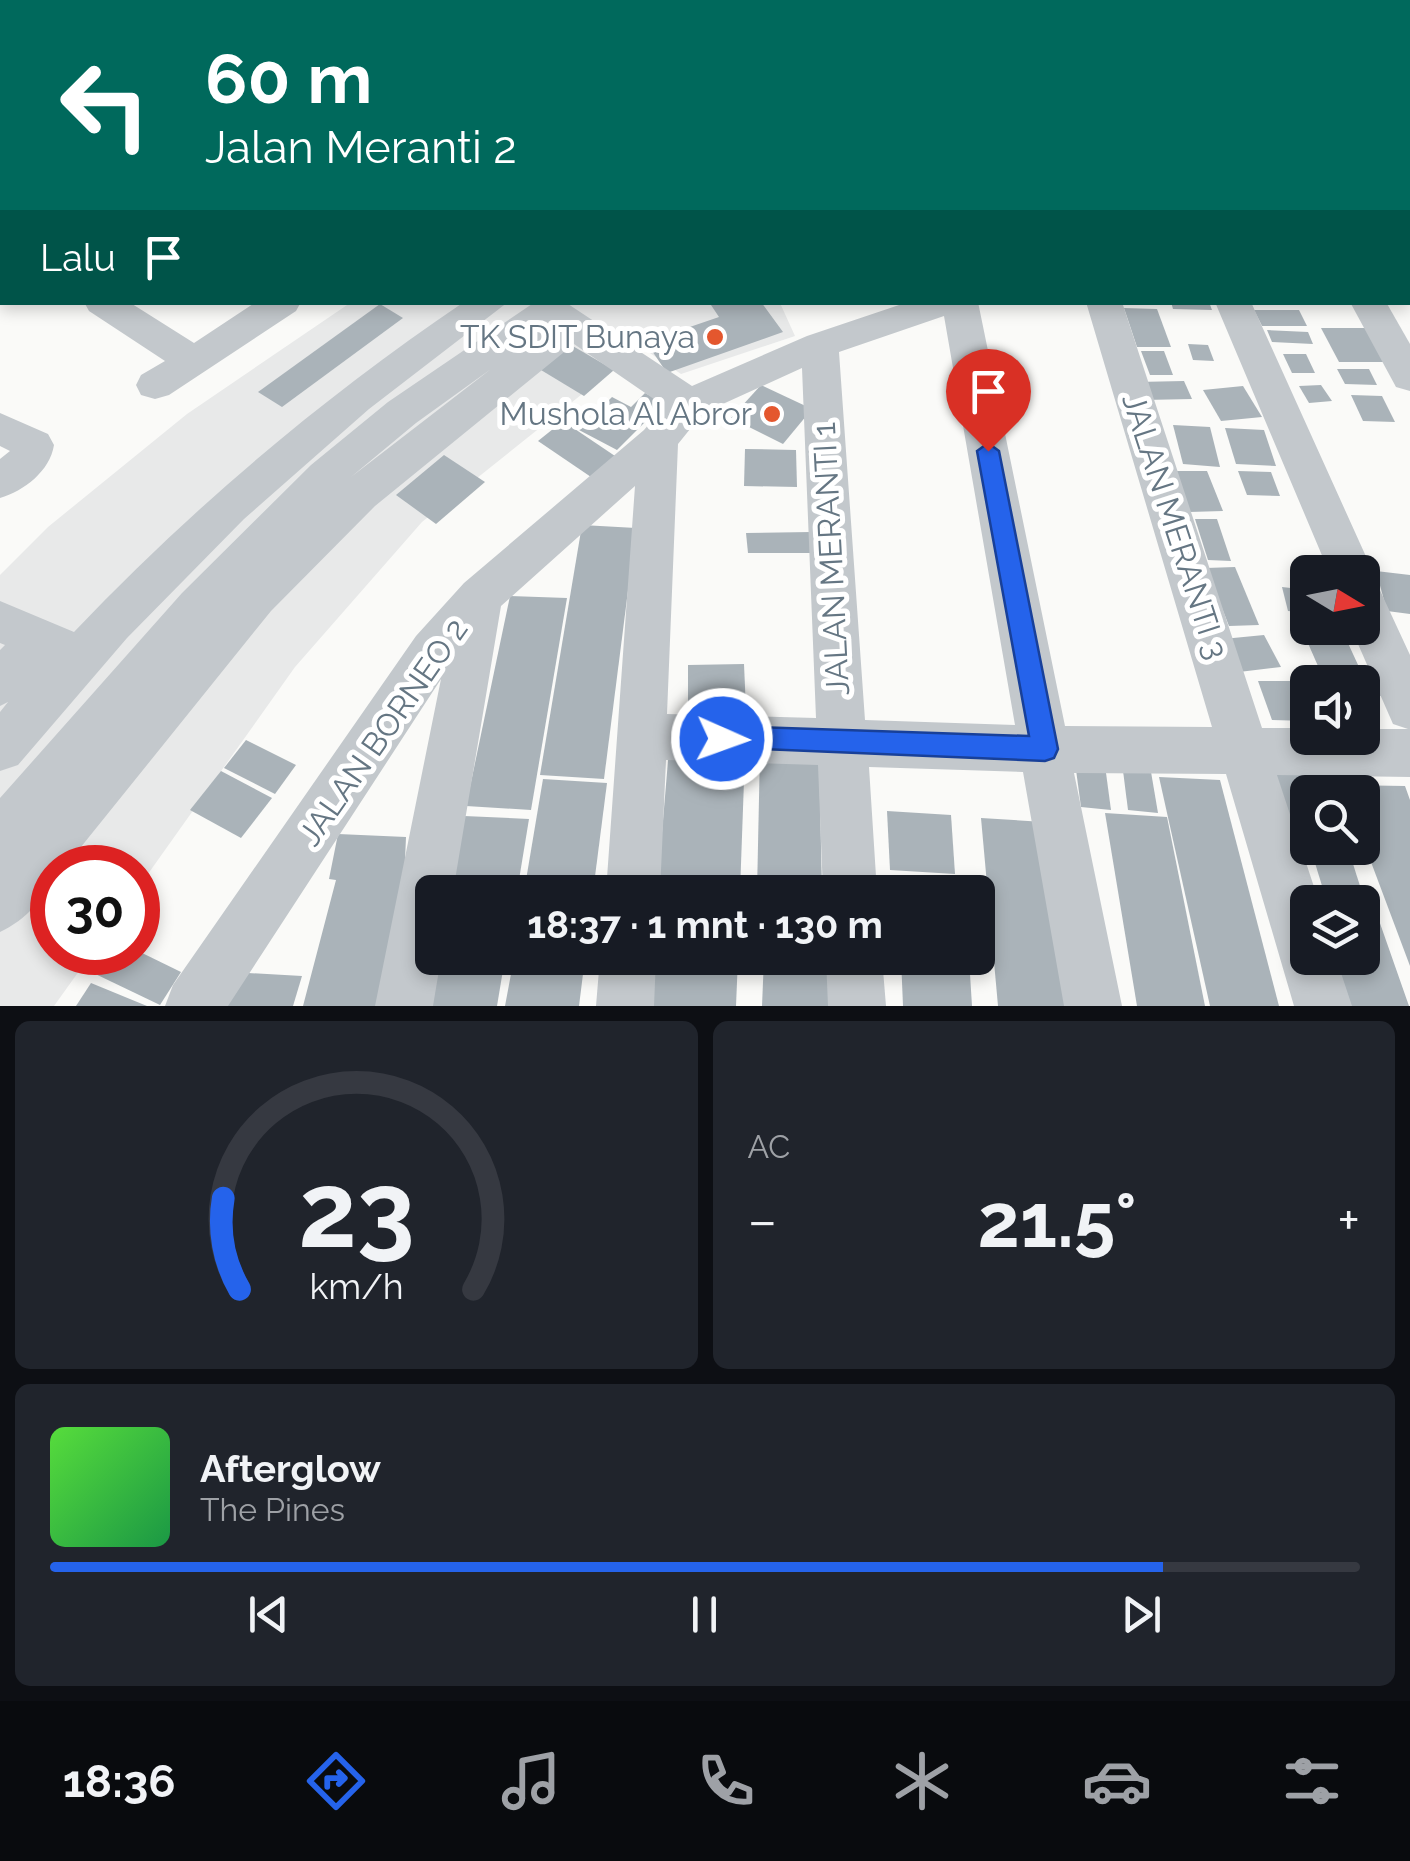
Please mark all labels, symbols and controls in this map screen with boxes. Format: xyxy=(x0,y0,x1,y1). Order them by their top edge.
text: 60 m xyxy=(205,37,372,119)
icon: left xyxy=(40,40,170,170)
text: Jalan Meranti 2 xyxy=(205,121,517,174)
icon: arrive xyxy=(136,230,191,285)
text: Lalu xyxy=(40,235,116,280)
place label: TK SDIT Bunaya xyxy=(460,318,695,355)
marker: TK SDIT Bunaya xyxy=(704,326,726,348)
pin xyxy=(946,349,1031,452)
icon: arrive xyxy=(961,364,1016,419)
street label: JALAN MERANTI 3 xyxy=(1115,388,1236,663)
place label: Mushola Al Abror xyxy=(500,395,752,432)
marker: Mushola Al Abror xyxy=(761,403,783,425)
street label: JALAN MERANTI 1 xyxy=(805,421,856,697)
north arrow xyxy=(1290,555,1380,645)
map controls xyxy=(1290,555,1380,975)
street label: JALAN BORNEO 2 xyxy=(290,611,475,852)
button: sound xyxy=(1290,665,1380,755)
position arrow xyxy=(670,687,774,791)
button: search xyxy=(1290,775,1380,865)
speed limit sign: 30 xyxy=(30,845,160,975)
button: layers xyxy=(1290,885,1380,975)
text: 18:37 · 1 mnt · 130 m xyxy=(527,902,883,947)
text: AC xyxy=(748,1128,790,1165)
text: 23 xyxy=(298,1149,415,1271)
text: 21.5° xyxy=(978,1176,1137,1265)
text: − xyxy=(748,1188,777,1253)
text: + xyxy=(1337,1188,1360,1253)
text: km/h xyxy=(309,1265,403,1307)
text: Afterglow xyxy=(200,1446,381,1491)
text: The Pines xyxy=(200,1491,345,1528)
icon: previous xyxy=(241,1587,296,1642)
icon: pause xyxy=(677,1587,732,1642)
icon: next xyxy=(1114,1587,1169,1642)
icon: directions xyxy=(301,1746,371,1816)
icon: music xyxy=(496,1746,566,1816)
icon: phone xyxy=(691,1746,761,1816)
icon: climate xyxy=(887,1746,957,1816)
icon: car xyxy=(1082,1746,1152,1816)
icon: filters xyxy=(1277,1746,1347,1816)
text: 18:36 xyxy=(63,1755,176,1808)

